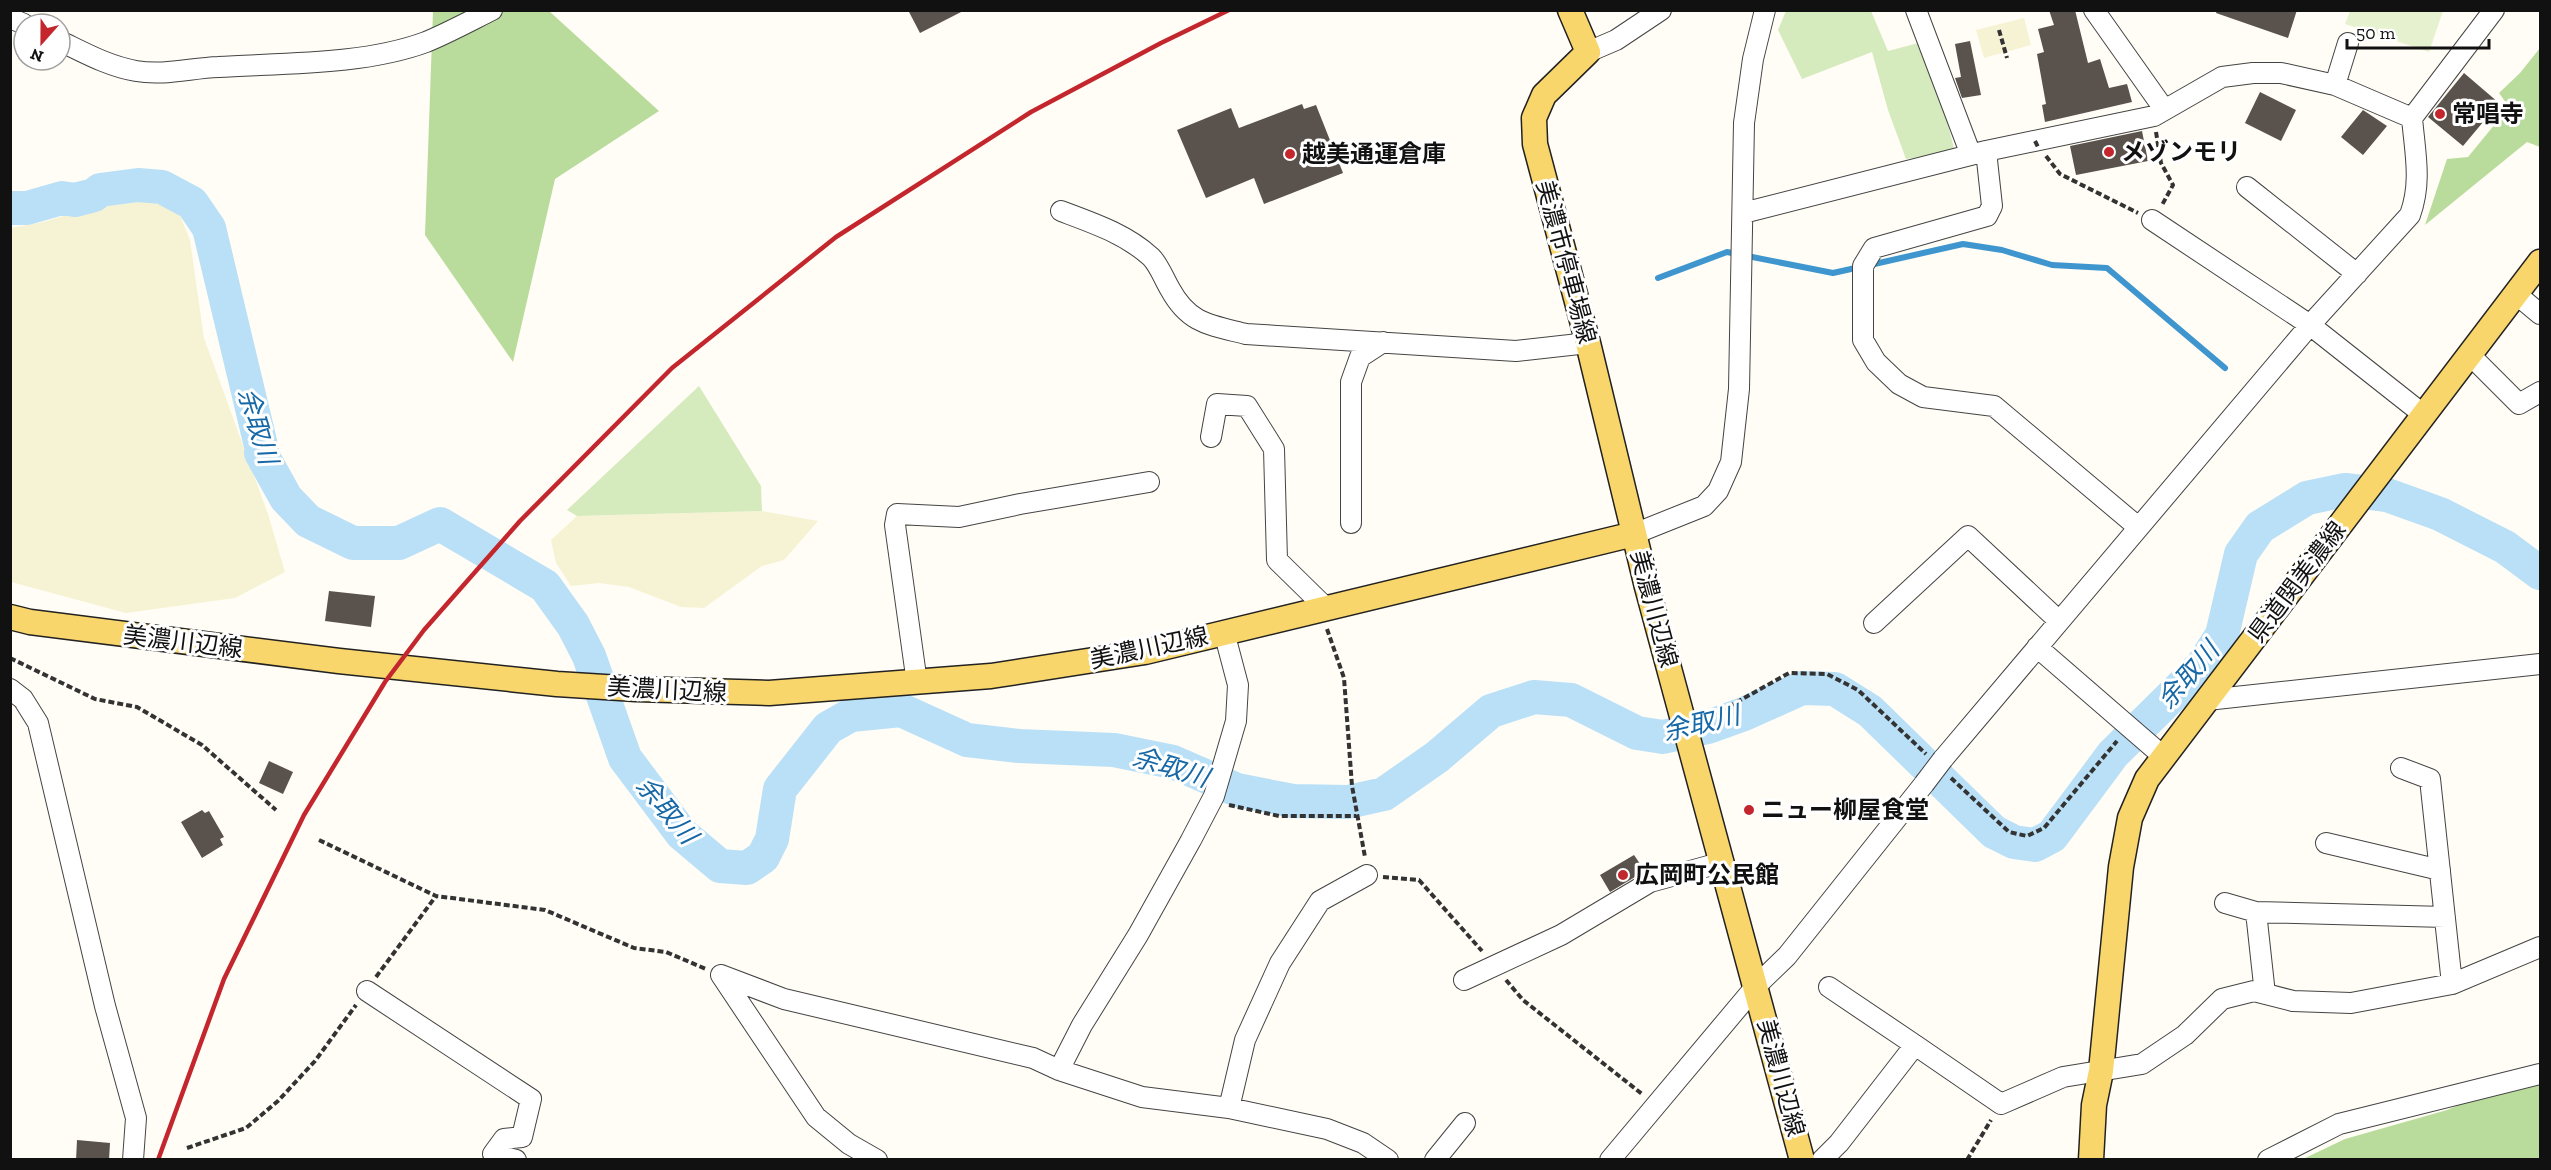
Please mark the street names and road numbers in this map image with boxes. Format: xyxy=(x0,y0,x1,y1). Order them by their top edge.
street label: 美濃市停車場線 xyxy=(1531,177,1602,347)
street label: 県道関美濃線 xyxy=(2242,515,2352,648)
street label: 美濃川辺線 xyxy=(1625,547,1684,671)
street label: 美濃川辺線 xyxy=(122,620,244,663)
street label: 美濃川辺線 xyxy=(1087,621,1211,674)
street label: 美濃川辺線 xyxy=(606,672,728,707)
street label: 美濃川辺線 xyxy=(1752,1016,1811,1140)

